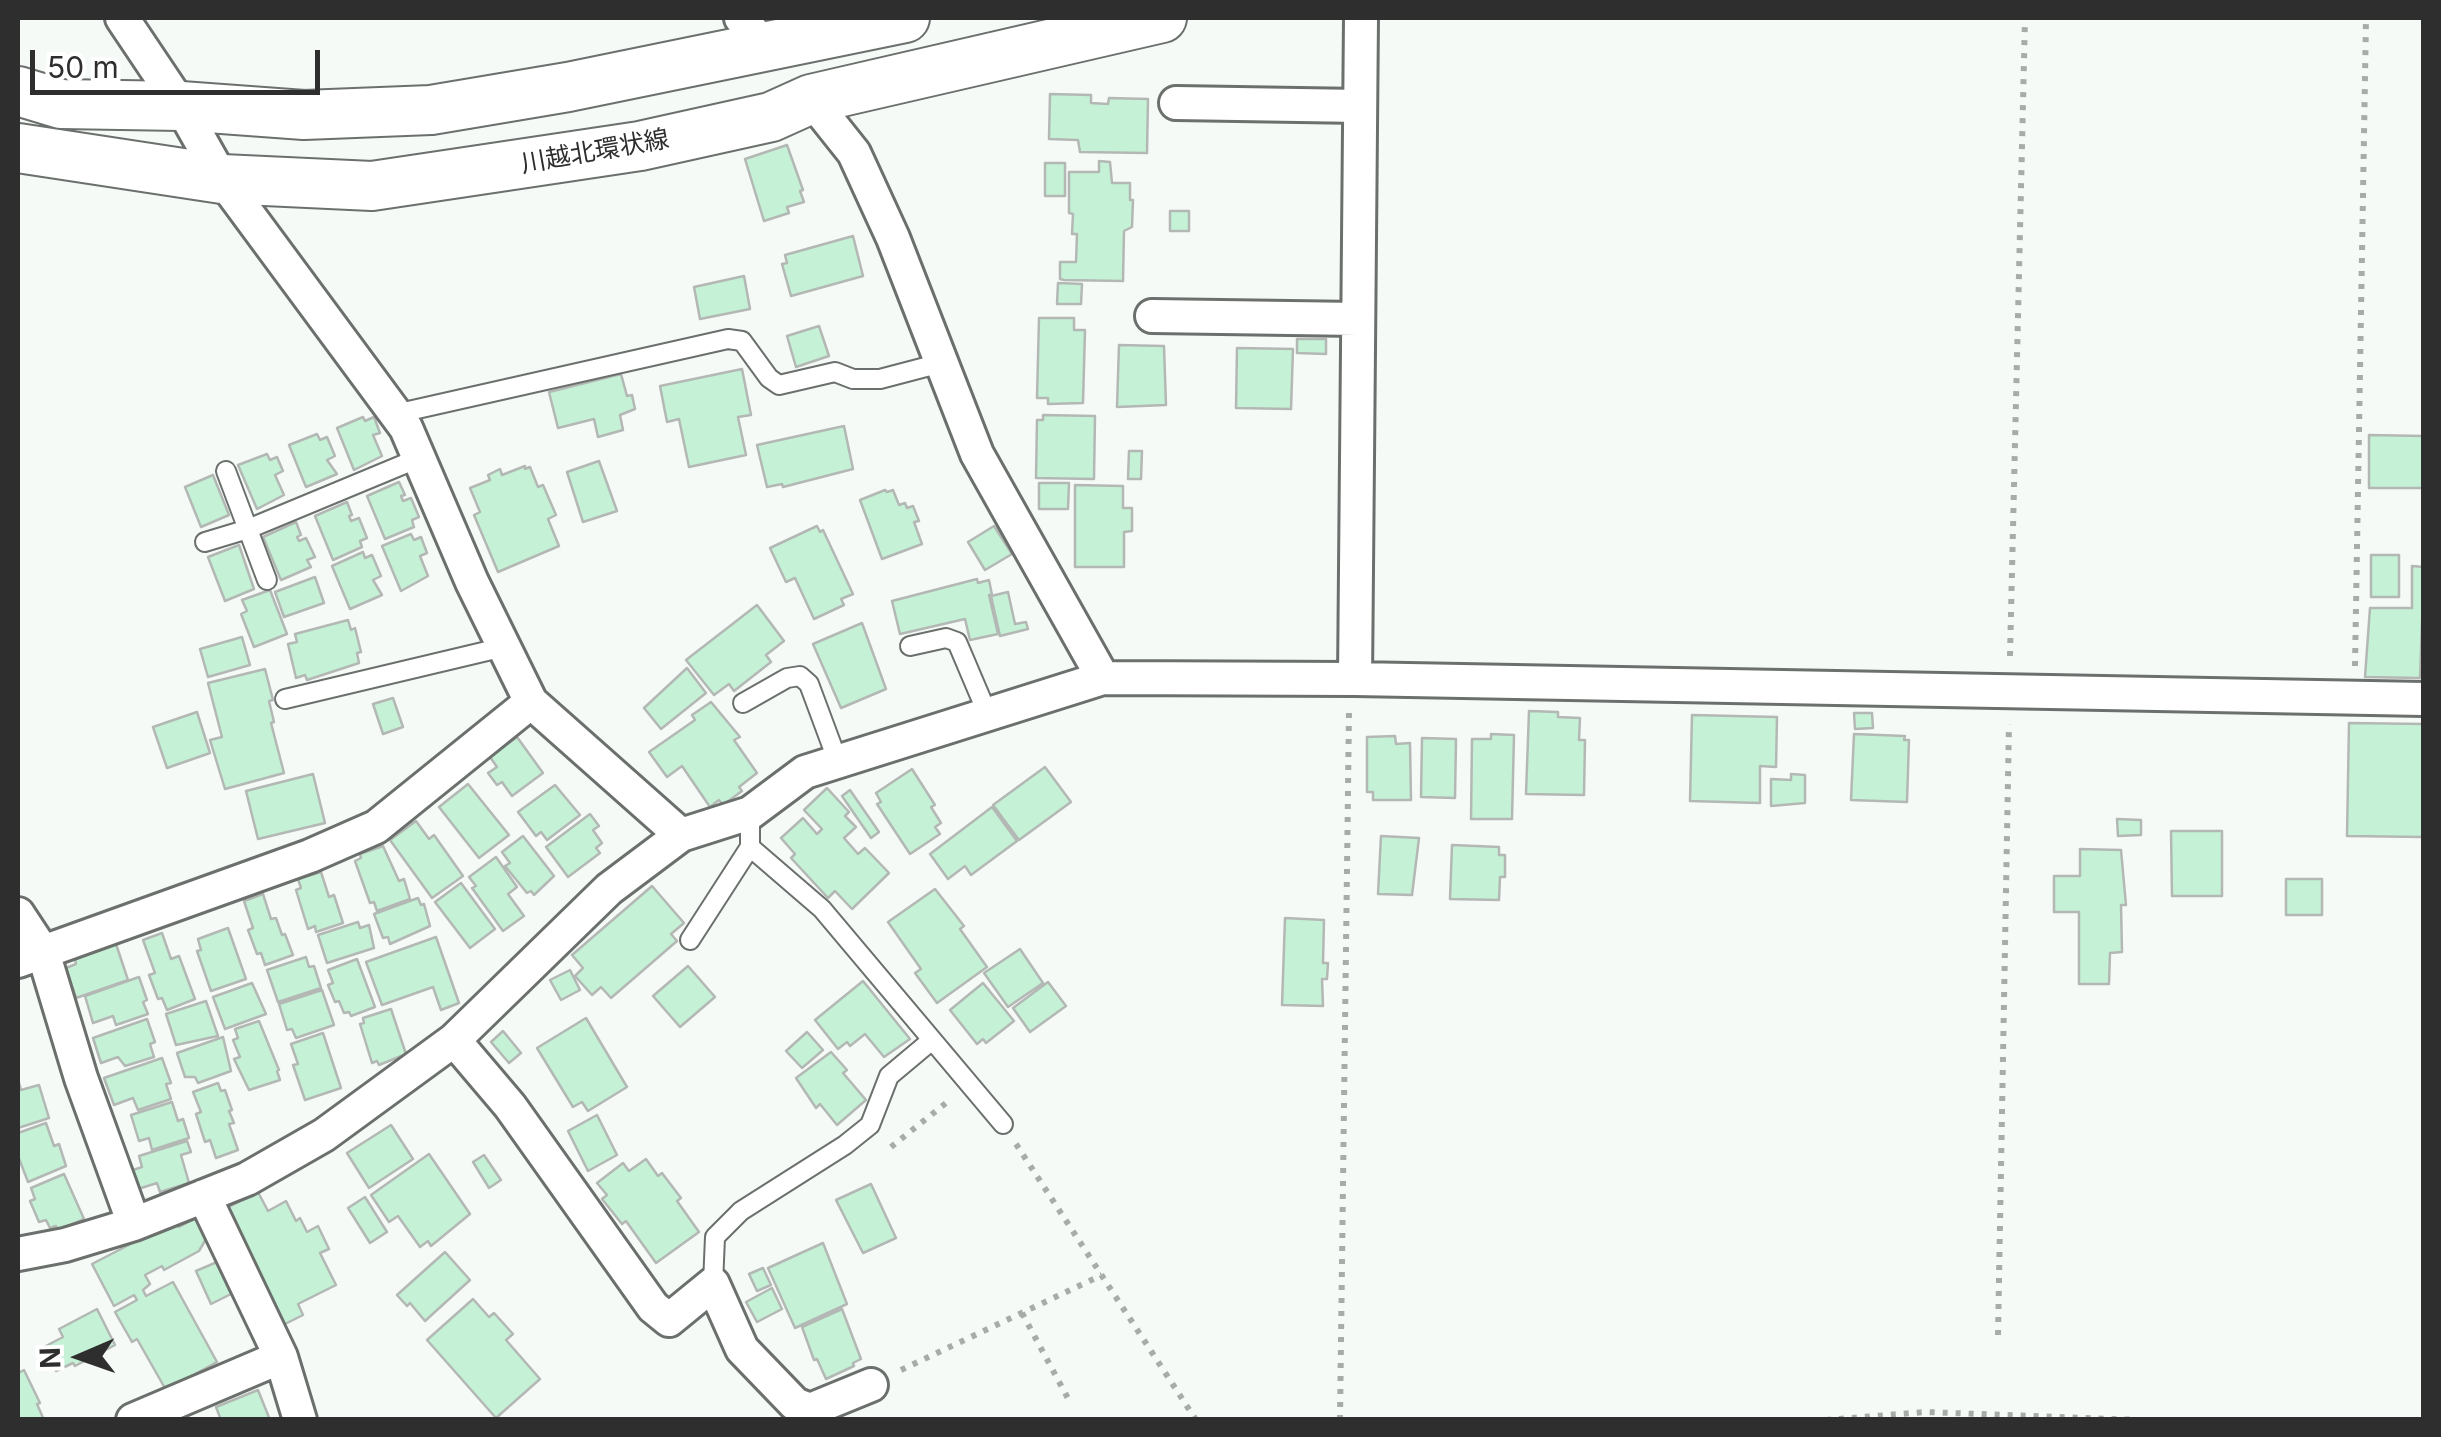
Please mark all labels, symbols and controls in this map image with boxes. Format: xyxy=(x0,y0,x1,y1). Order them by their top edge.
scale bar xyxy=(35,30,325,92)
text: 50 m xyxy=(47,49,119,85)
street label: 川越北環状線 xyxy=(519,124,671,180)
north arrow xyxy=(30,1307,130,1407)
text: N xyxy=(33,1347,67,1369)

